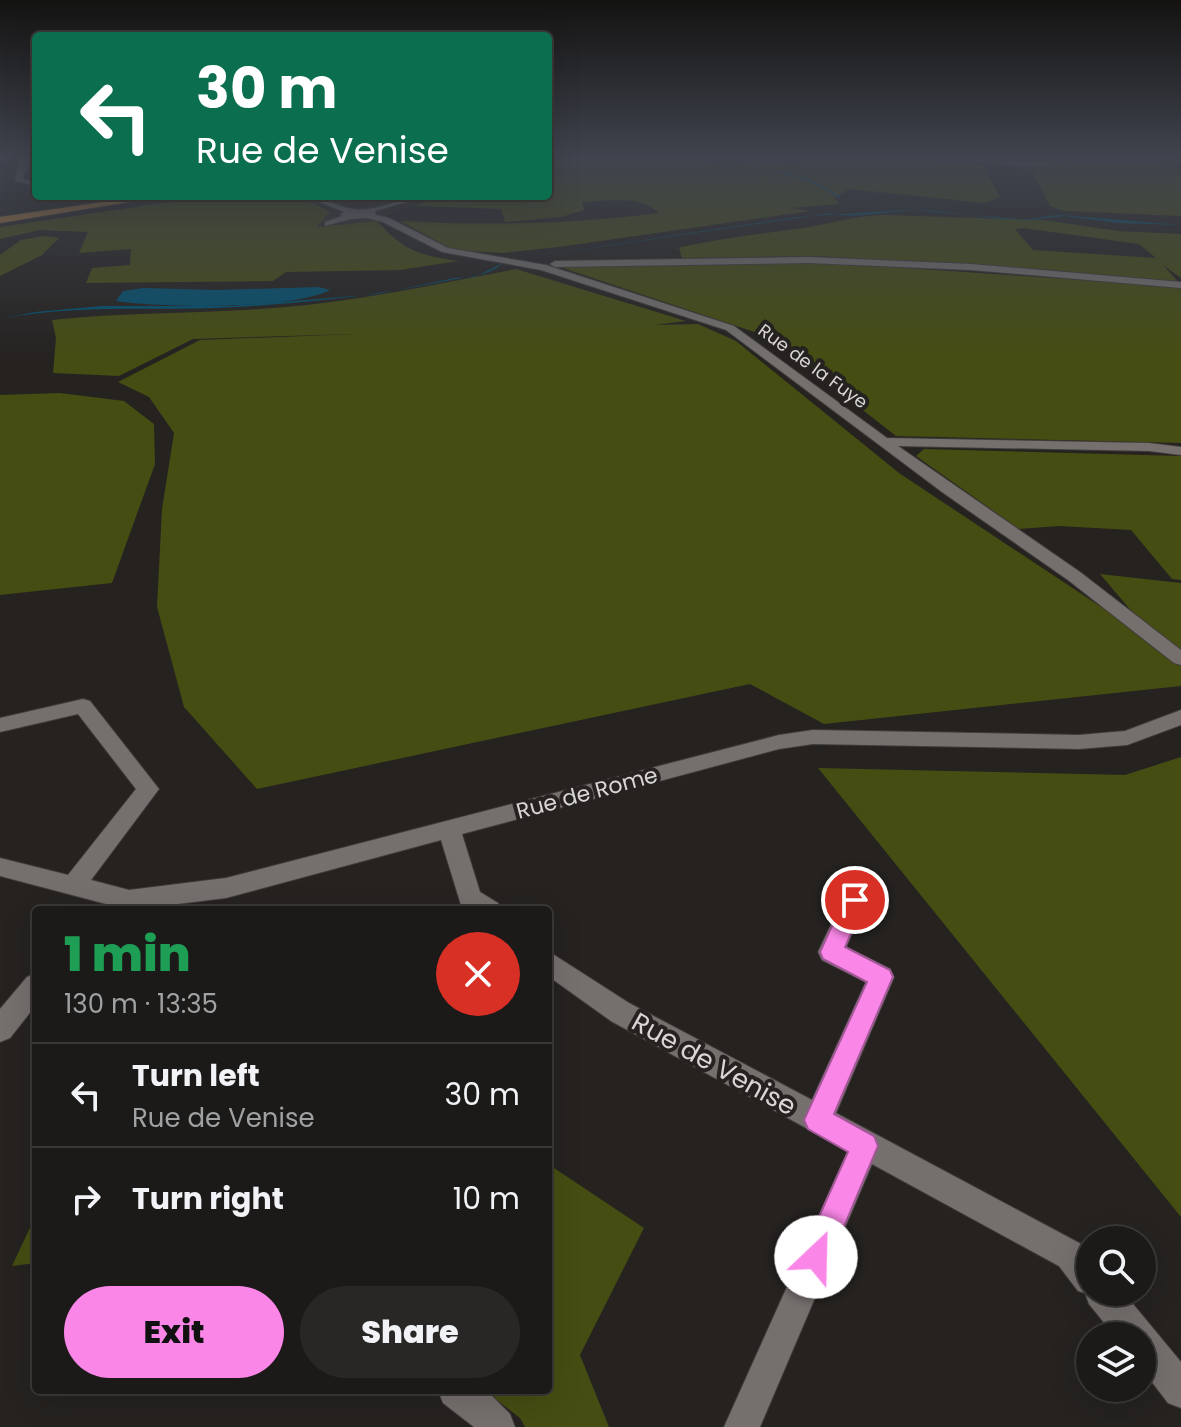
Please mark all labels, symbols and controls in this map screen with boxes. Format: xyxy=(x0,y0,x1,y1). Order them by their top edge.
text: 30 m xyxy=(196,49,338,128)
icon: left xyxy=(64,64,168,168)
text: Rue de Venise xyxy=(196,125,449,176)
street label: Rue de la Fuye xyxy=(753,318,873,414)
street label: Rue de Rome xyxy=(513,759,661,827)
pin xyxy=(821,866,889,934)
icon: arrive xyxy=(833,878,877,922)
text: 1 min xyxy=(64,921,191,988)
button: close xyxy=(436,932,520,1016)
text: 130 m · 13:35 xyxy=(64,986,218,1022)
street label: Rue de Venise xyxy=(625,1004,803,1124)
text: Turn left xyxy=(132,1054,260,1097)
icon: left xyxy=(64,1073,108,1117)
text: 30 m xyxy=(445,1073,520,1116)
text: Rue de Venise xyxy=(132,1100,315,1136)
icon: right xyxy=(64,1177,108,1221)
text: Turn right xyxy=(132,1177,284,1220)
text: 10 m xyxy=(453,1177,520,1220)
position arrow xyxy=(774,1215,858,1299)
map controls xyxy=(1076,1226,1156,1402)
button: search xyxy=(1076,1226,1156,1306)
button: Exit xyxy=(64,1286,284,1378)
button: Share xyxy=(300,1286,520,1378)
button: layers xyxy=(1076,1322,1156,1402)

